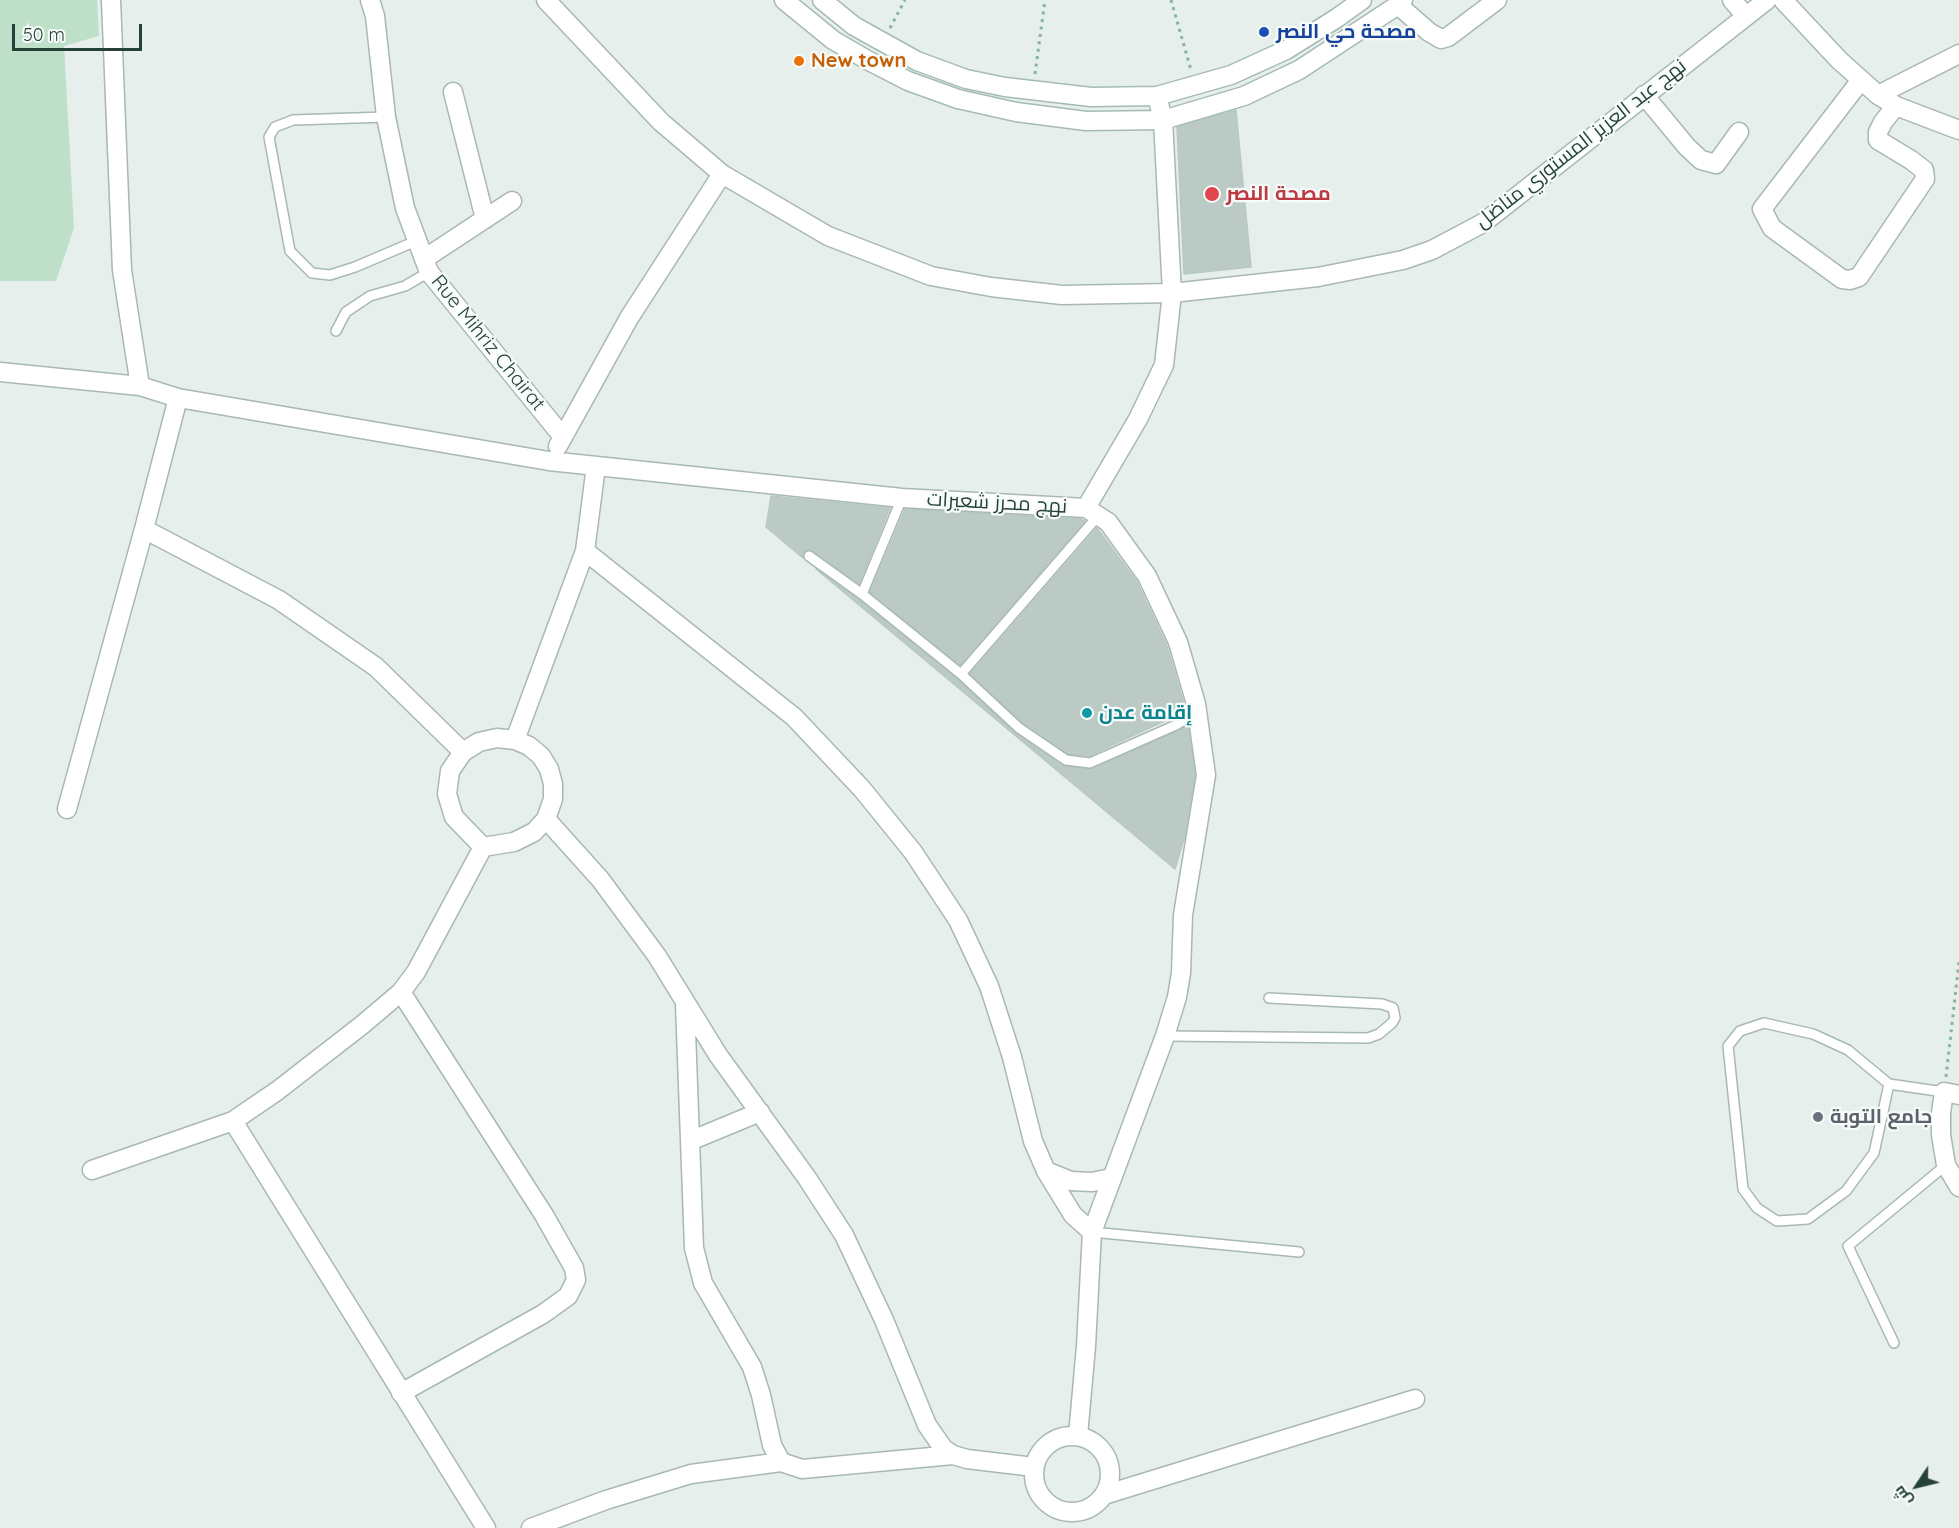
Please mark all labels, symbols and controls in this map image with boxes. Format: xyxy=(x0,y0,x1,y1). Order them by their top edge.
scale bar xyxy=(15,12,146,50)
place label: مصحة حي النصر xyxy=(1276,20,1417,44)
text: 50 m xyxy=(23,23,65,46)
marker: مصحة حي النصر xyxy=(1257,25,1271,39)
place label: New town xyxy=(811,49,906,73)
marker: New town xyxy=(792,54,806,68)
street label: نهج عبد العزيز المستوري مناضل xyxy=(1471,54,1691,234)
place label: مصحة النصر xyxy=(1226,182,1331,206)
marker: مصحة النصر xyxy=(1203,185,1221,203)
street label: Rue Mihriz Chairat xyxy=(426,270,550,416)
street label: نهج محرز شعيرات xyxy=(926,487,1068,519)
place label: إقامة عدن xyxy=(1099,701,1192,725)
marker: إقامة عدن xyxy=(1080,706,1094,720)
place label: جامع التوبة xyxy=(1830,1105,1932,1129)
marker: جامع التوبة xyxy=(1811,1110,1825,1124)
north arrow xyxy=(1887,1456,1947,1516)
text: ش xyxy=(1888,1482,1916,1510)

